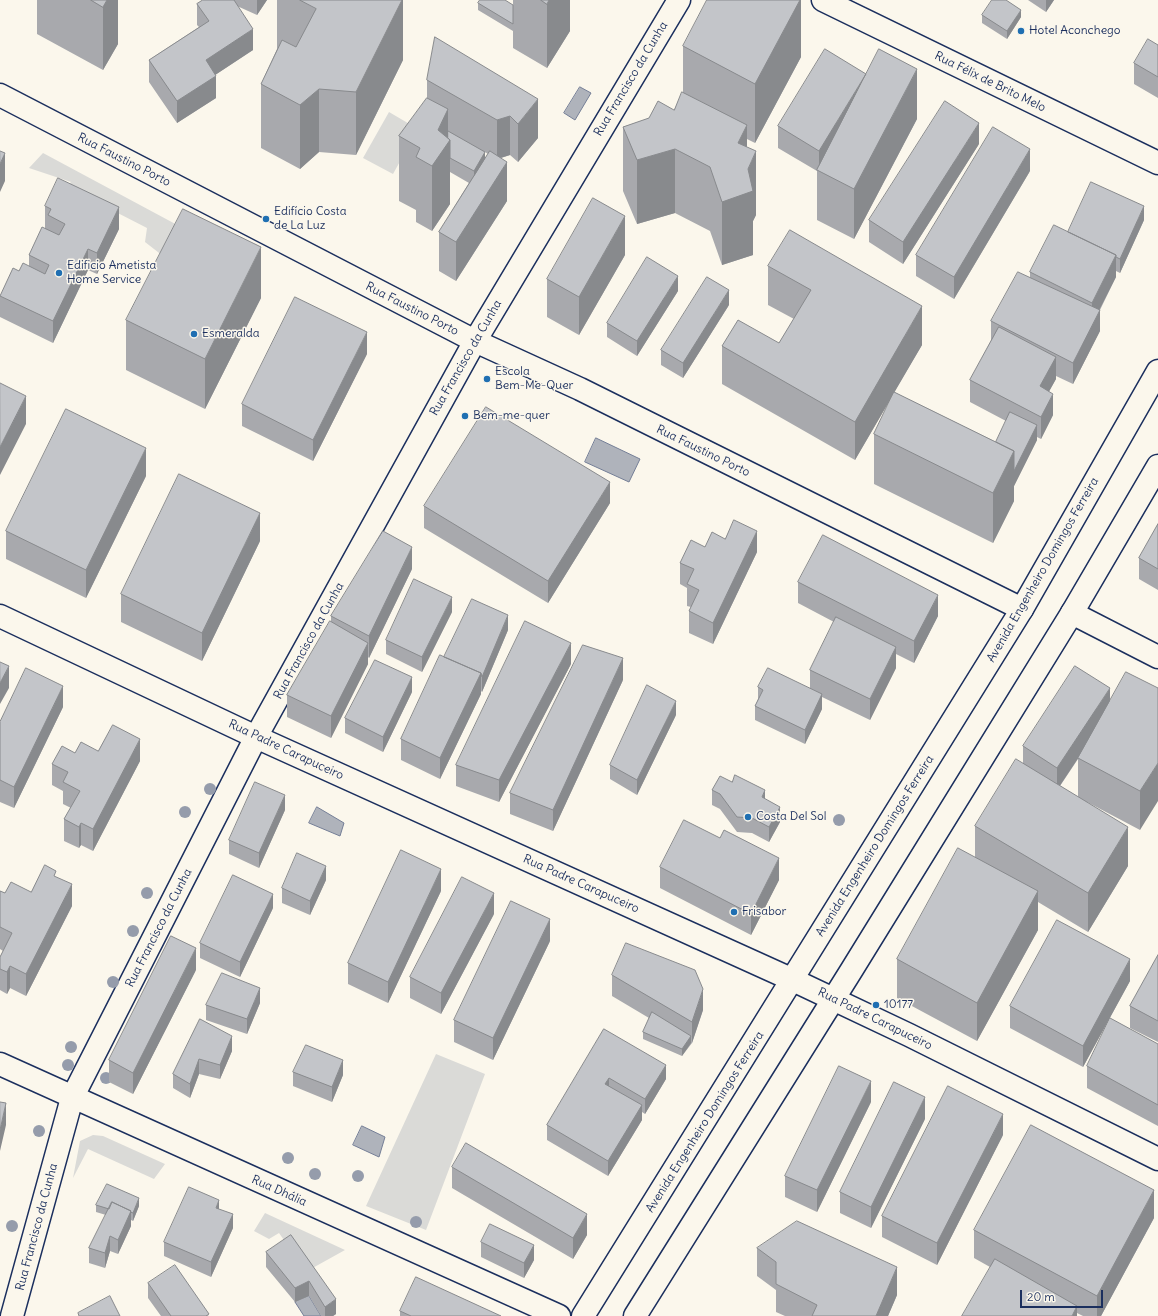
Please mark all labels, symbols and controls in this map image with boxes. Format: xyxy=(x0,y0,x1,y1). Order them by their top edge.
street label: Rua Francisco da Cunha xyxy=(591,19,671,139)
place label: Hotel Aconchego xyxy=(1029,24,1121,38)
marker: Hotel Aconchego xyxy=(1016,26,1026,36)
street label: Rua Félix de Brito Melo xyxy=(932,49,1048,115)
street label: Rua Faustino Porto xyxy=(75,130,173,190)
place label: Edifício Costa de La Luz xyxy=(274,205,347,233)
marker: Edifício Costa de La Luz xyxy=(261,214,271,224)
place label: Edificio Ametista Home Service xyxy=(67,259,156,287)
marker: Edificio Ametista Home Service xyxy=(54,268,64,278)
street label: Rua Faustino Porto xyxy=(363,279,461,339)
street label: Rua Francisco da Cunha xyxy=(427,298,505,418)
place label: Esmeralda xyxy=(202,327,260,341)
marker: Esmeralda xyxy=(189,329,199,339)
place label: Escola Bem-Me-Quer xyxy=(495,365,573,393)
marker: Escola Bem-Me-Quer xyxy=(482,374,492,384)
place label: Bem-me-quer xyxy=(473,409,550,423)
marker: Bem-me-quer xyxy=(460,411,470,421)
street label: Rua Faustino Porto xyxy=(654,422,752,480)
street label: Avenida Engenheiro Domingos Ferreira xyxy=(984,475,1102,665)
street label: Rua Francisco da Cunha xyxy=(271,580,347,702)
street label: Rua Padre Carapuceiro xyxy=(226,717,346,783)
street label: Avenida Engenheiro Domingos Ferreira xyxy=(813,753,937,939)
place label: Costa Del Sol xyxy=(756,810,826,824)
marker: Costa Del Sol xyxy=(743,812,753,822)
street label: Rua Padre Carapuceiro xyxy=(521,852,641,916)
street label: Rua Francisco da Cunha xyxy=(123,866,195,990)
place label: Frisabor xyxy=(742,905,786,919)
marker: Frisabor xyxy=(729,907,739,917)
street label: Rua Padre Carapuceiro xyxy=(815,985,935,1053)
place label: 10177 xyxy=(884,998,913,1012)
marker: 10177 xyxy=(871,1000,881,1010)
street label: Avenida Engenheiro Domingos Ferreira xyxy=(643,1029,767,1215)
street label: Rua Francisco da Cunha xyxy=(13,1162,61,1292)
street label: Rua Dhália xyxy=(249,1172,309,1210)
scale bar xyxy=(1022,1282,1105,1308)
text: 20 m xyxy=(1027,1289,1055,1304)

